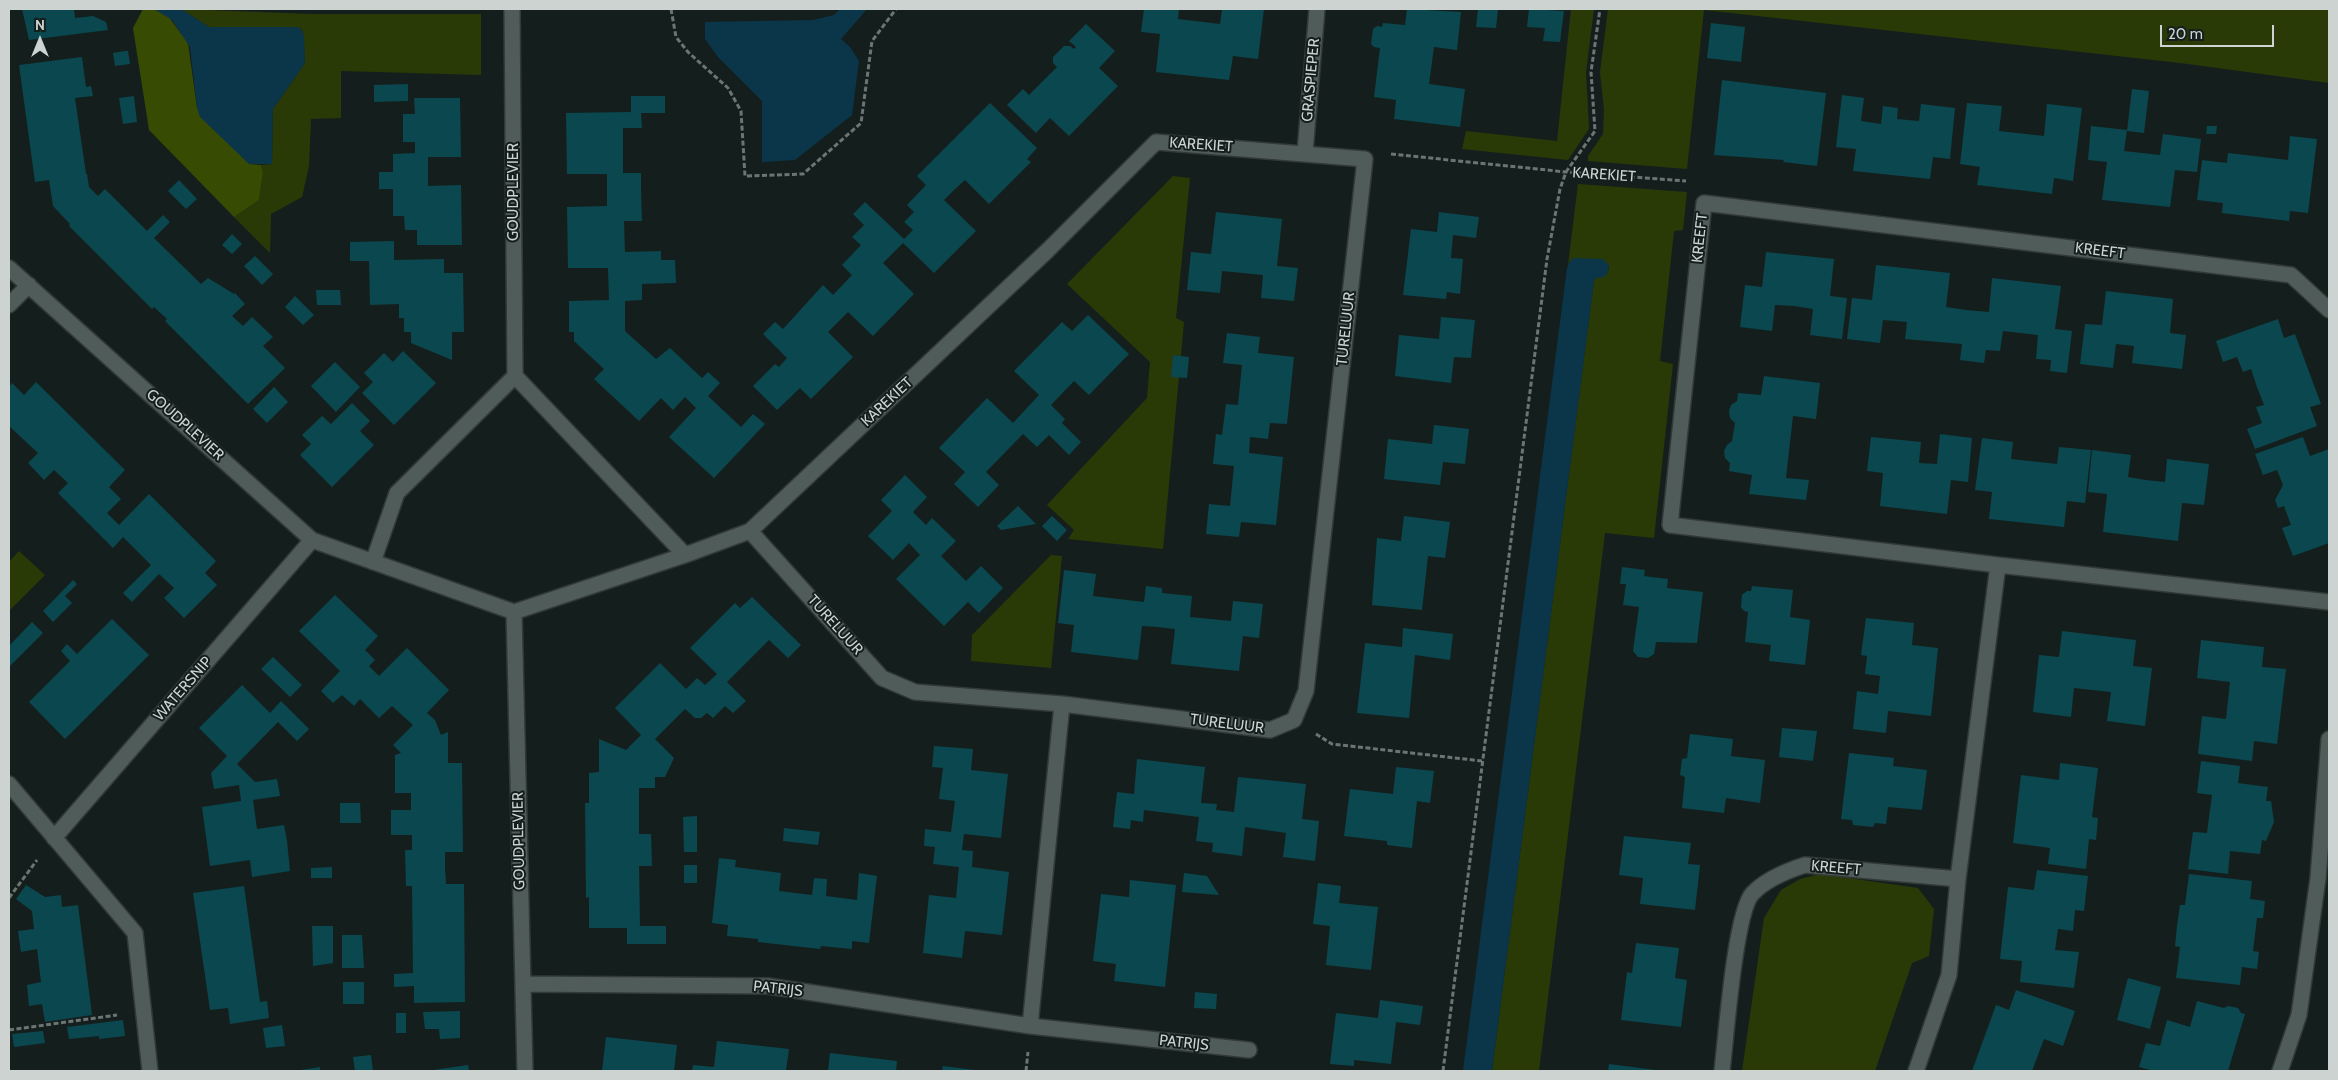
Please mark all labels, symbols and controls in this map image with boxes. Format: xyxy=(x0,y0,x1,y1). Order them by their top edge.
north arrow xyxy=(15,15,65,65)
scale bar xyxy=(2163,15,2277,47)
text: N xyxy=(35,16,45,34)
text: 20 m xyxy=(2168,25,2203,43)
street label: GRASPIEPER xyxy=(1298,37,1324,123)
street label: KAREKIET xyxy=(1169,134,1233,156)
street label: GOUDPLEVIER xyxy=(505,143,523,241)
street label: KAREKIET xyxy=(1572,164,1636,186)
street label: KREEFT xyxy=(1688,212,1712,264)
street label: KREEFT xyxy=(2074,239,2126,263)
street label: TURELUUR xyxy=(1333,291,1359,367)
street label: KAREKIET xyxy=(858,374,916,430)
street label: GOUDPLEVIER xyxy=(143,385,227,465)
street label: TURELUUR xyxy=(803,591,867,659)
street label: WATERSNIP xyxy=(150,653,216,725)
street label: TURELUUR xyxy=(1189,711,1265,737)
street label: GOUDPLEVIER xyxy=(509,792,529,890)
street label: KREEFT xyxy=(1810,857,1862,879)
street label: PATRIJS xyxy=(752,977,804,1001)
street label: PATRIJS xyxy=(1158,1031,1210,1055)

